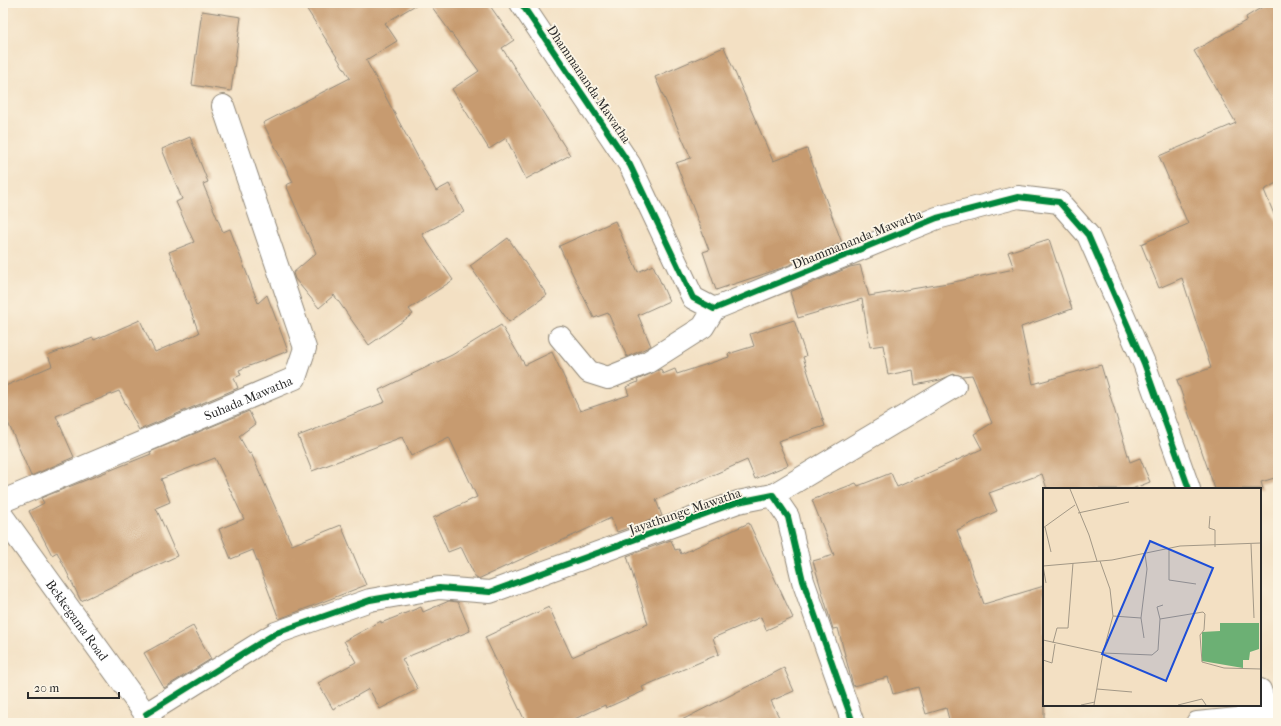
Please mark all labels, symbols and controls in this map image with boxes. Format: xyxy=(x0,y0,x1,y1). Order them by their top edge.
street label: Dhammananda Mawatha xyxy=(544,22,635,147)
street label: Dhammananda Mawatha xyxy=(790,206,925,272)
street label: Suhada Mawatha xyxy=(202,372,295,423)
street label: Jayathunge Mawatha xyxy=(626,485,744,537)
inset map xyxy=(1043,488,1261,706)
street label: Bekkegama Road xyxy=(43,577,112,664)
scale bar xyxy=(28,674,119,700)
text: 20 m xyxy=(34,681,59,695)

